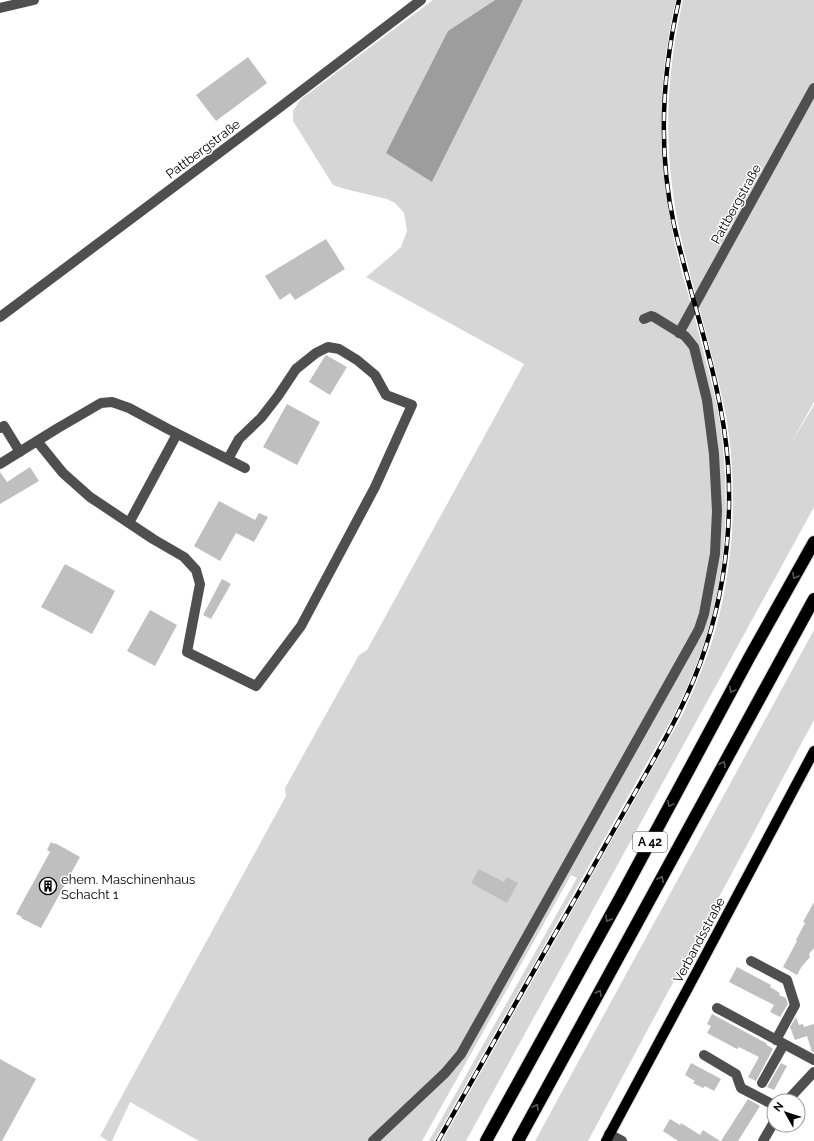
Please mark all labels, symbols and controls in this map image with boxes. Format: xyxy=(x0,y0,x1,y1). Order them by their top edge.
street label: Pattbergstraße xyxy=(163,116,243,182)
street label: Pattbergstraße xyxy=(708,161,764,247)
one-way arrow xyxy=(792,572,800,579)
one-way arrow xyxy=(729,686,737,693)
one-way arrow xyxy=(718,761,726,768)
one-way arrow xyxy=(668,800,675,808)
road number: A 42 xyxy=(633,832,667,852)
place label: ehem. Maschinenhaus Schacht 1 xyxy=(61,872,195,902)
one-way arrow xyxy=(656,875,664,883)
building icon: ehem. Maschinenhaus Schacht 1 xyxy=(38,876,58,896)
street label: Verbandsstraße xyxy=(670,895,728,985)
one-way arrow xyxy=(606,915,613,922)
one-way arrow xyxy=(594,990,601,997)
north arrow xyxy=(766,1093,806,1133)
text: N xyxy=(771,1100,786,1114)
one-way arrow xyxy=(532,1104,539,1111)

